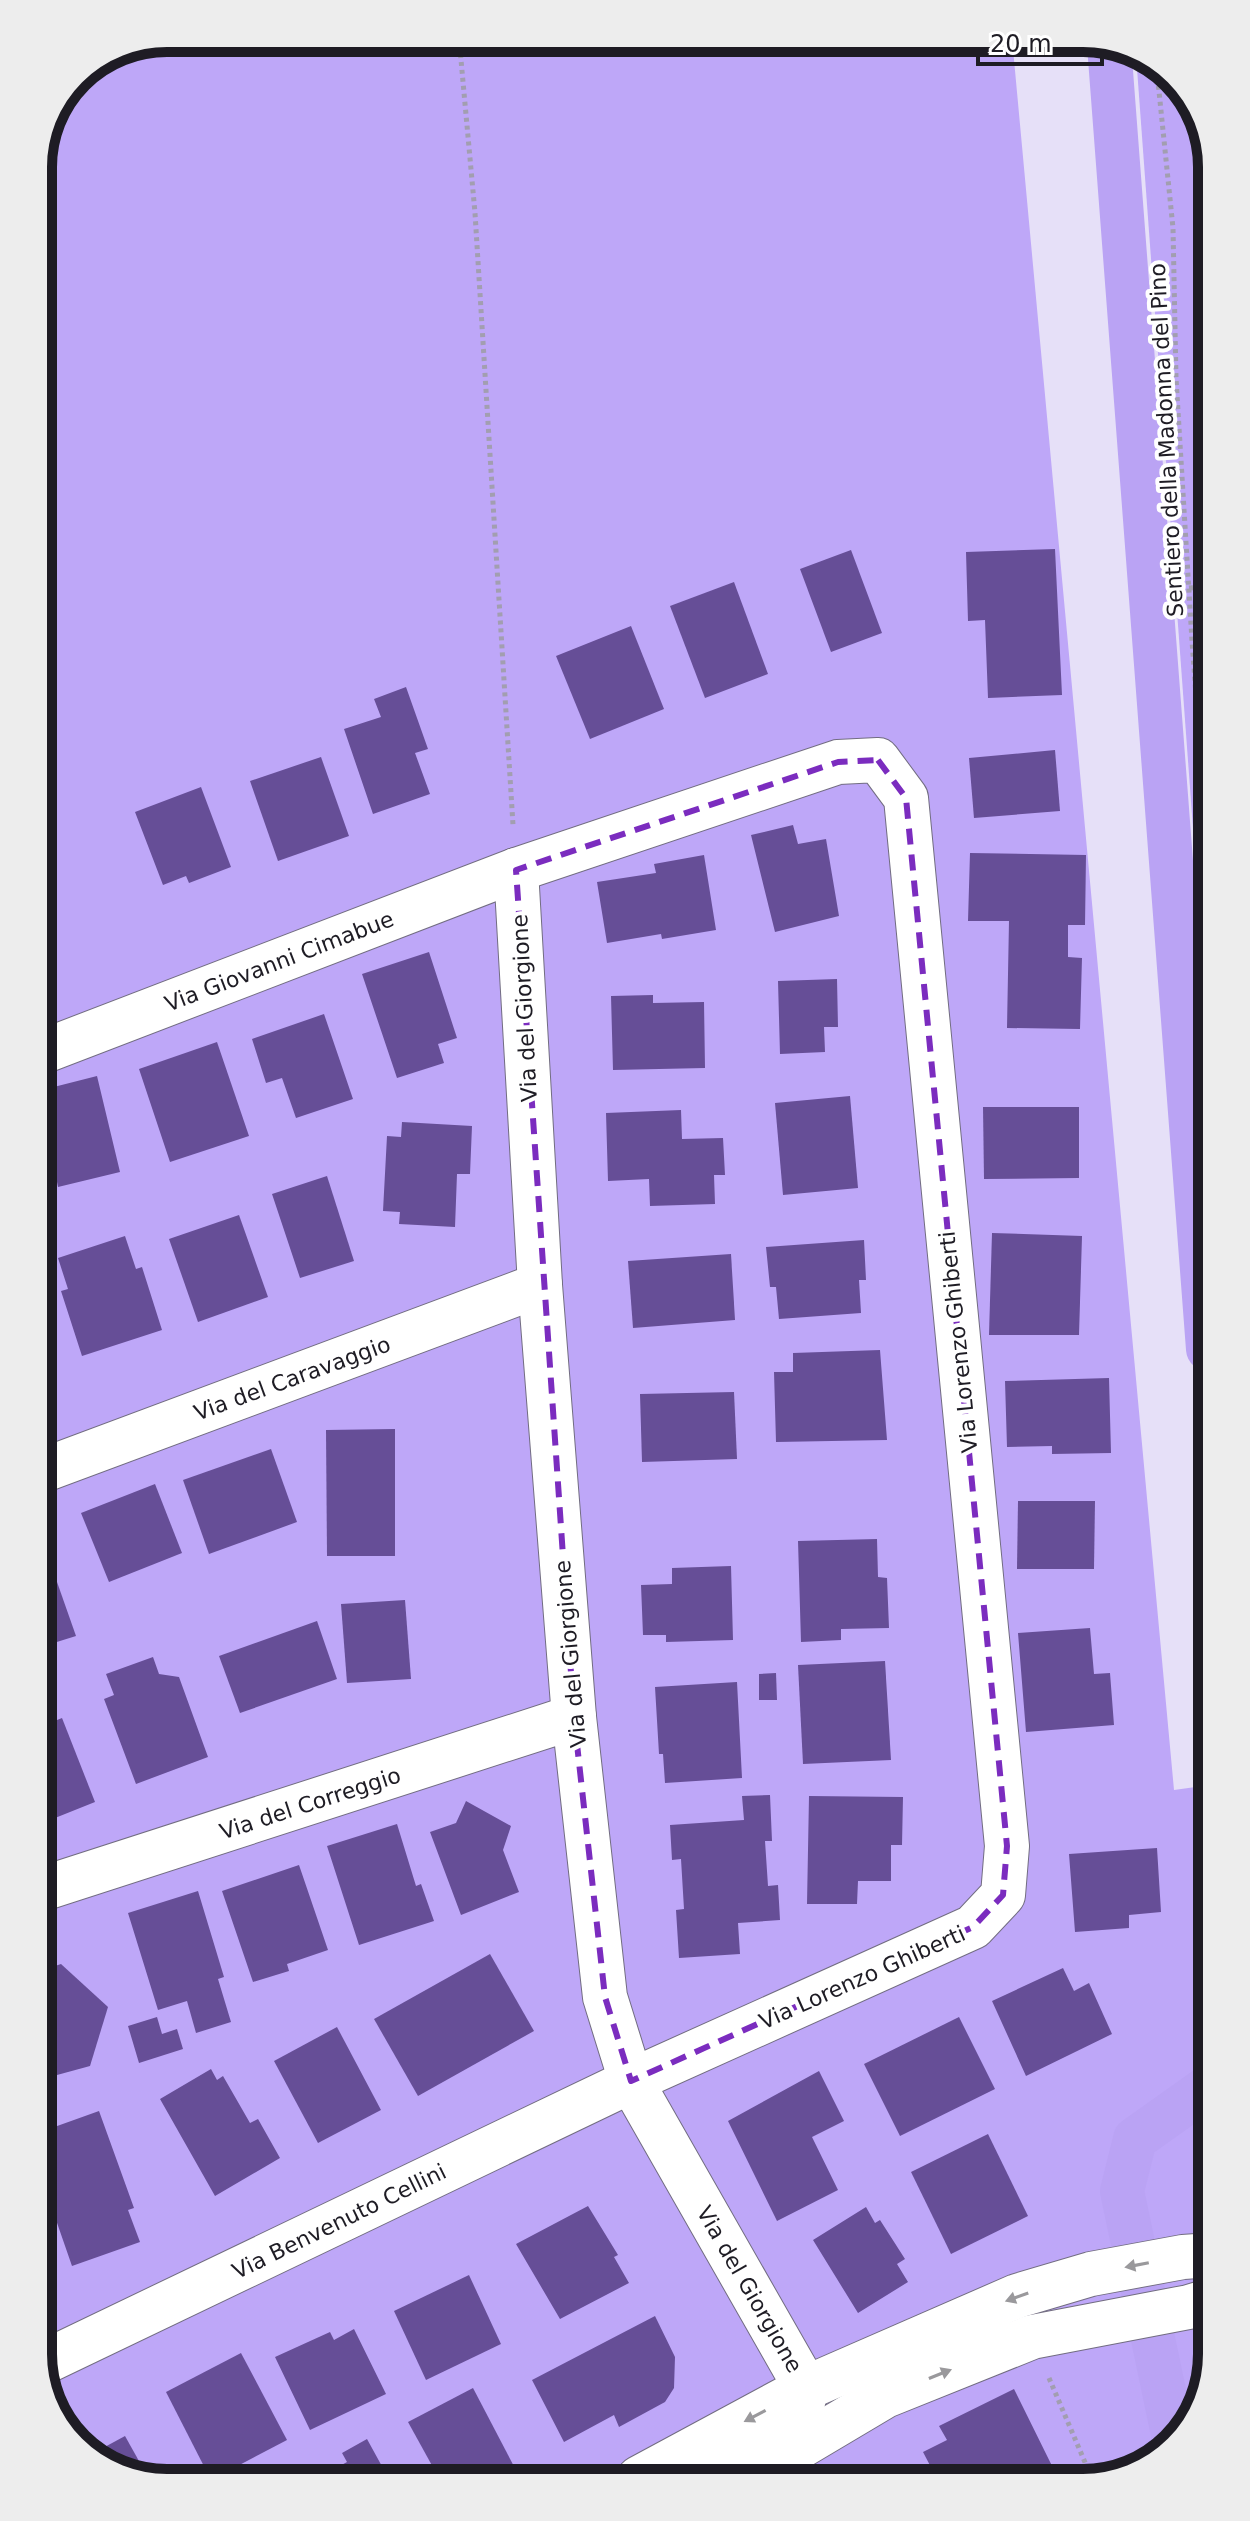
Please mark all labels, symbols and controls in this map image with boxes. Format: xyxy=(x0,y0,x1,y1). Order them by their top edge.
scale bar xyxy=(978,16,1102,66)
text: 20 m xyxy=(990,30,1052,58)
street label: Sentiero della Madonna del Pino xyxy=(1145,263,1188,617)
street label: Via Giovanni Cimabue xyxy=(161,906,397,1017)
street label: Via del Giorgione xyxy=(507,913,542,1103)
street label: Via Lorenzo Ghiberti xyxy=(934,1230,983,1454)
street label: Via del Caravaggio xyxy=(191,1331,394,1426)
street label: Via del Giorgione xyxy=(550,1559,591,1749)
street label: Via del Correggio xyxy=(216,1762,404,1845)
street label: Via Lorenzo Ghiberti xyxy=(755,1921,969,2034)
street label: Via Benvenuto Cellini xyxy=(228,2159,450,2284)
street label: Via del Giorgione xyxy=(692,2202,807,2377)
one-way arrow xyxy=(1125,2260,1150,2272)
one-way arrow xyxy=(1005,2292,1029,2304)
one-way arrow xyxy=(928,2367,952,2380)
one-way arrow xyxy=(743,2409,766,2422)

